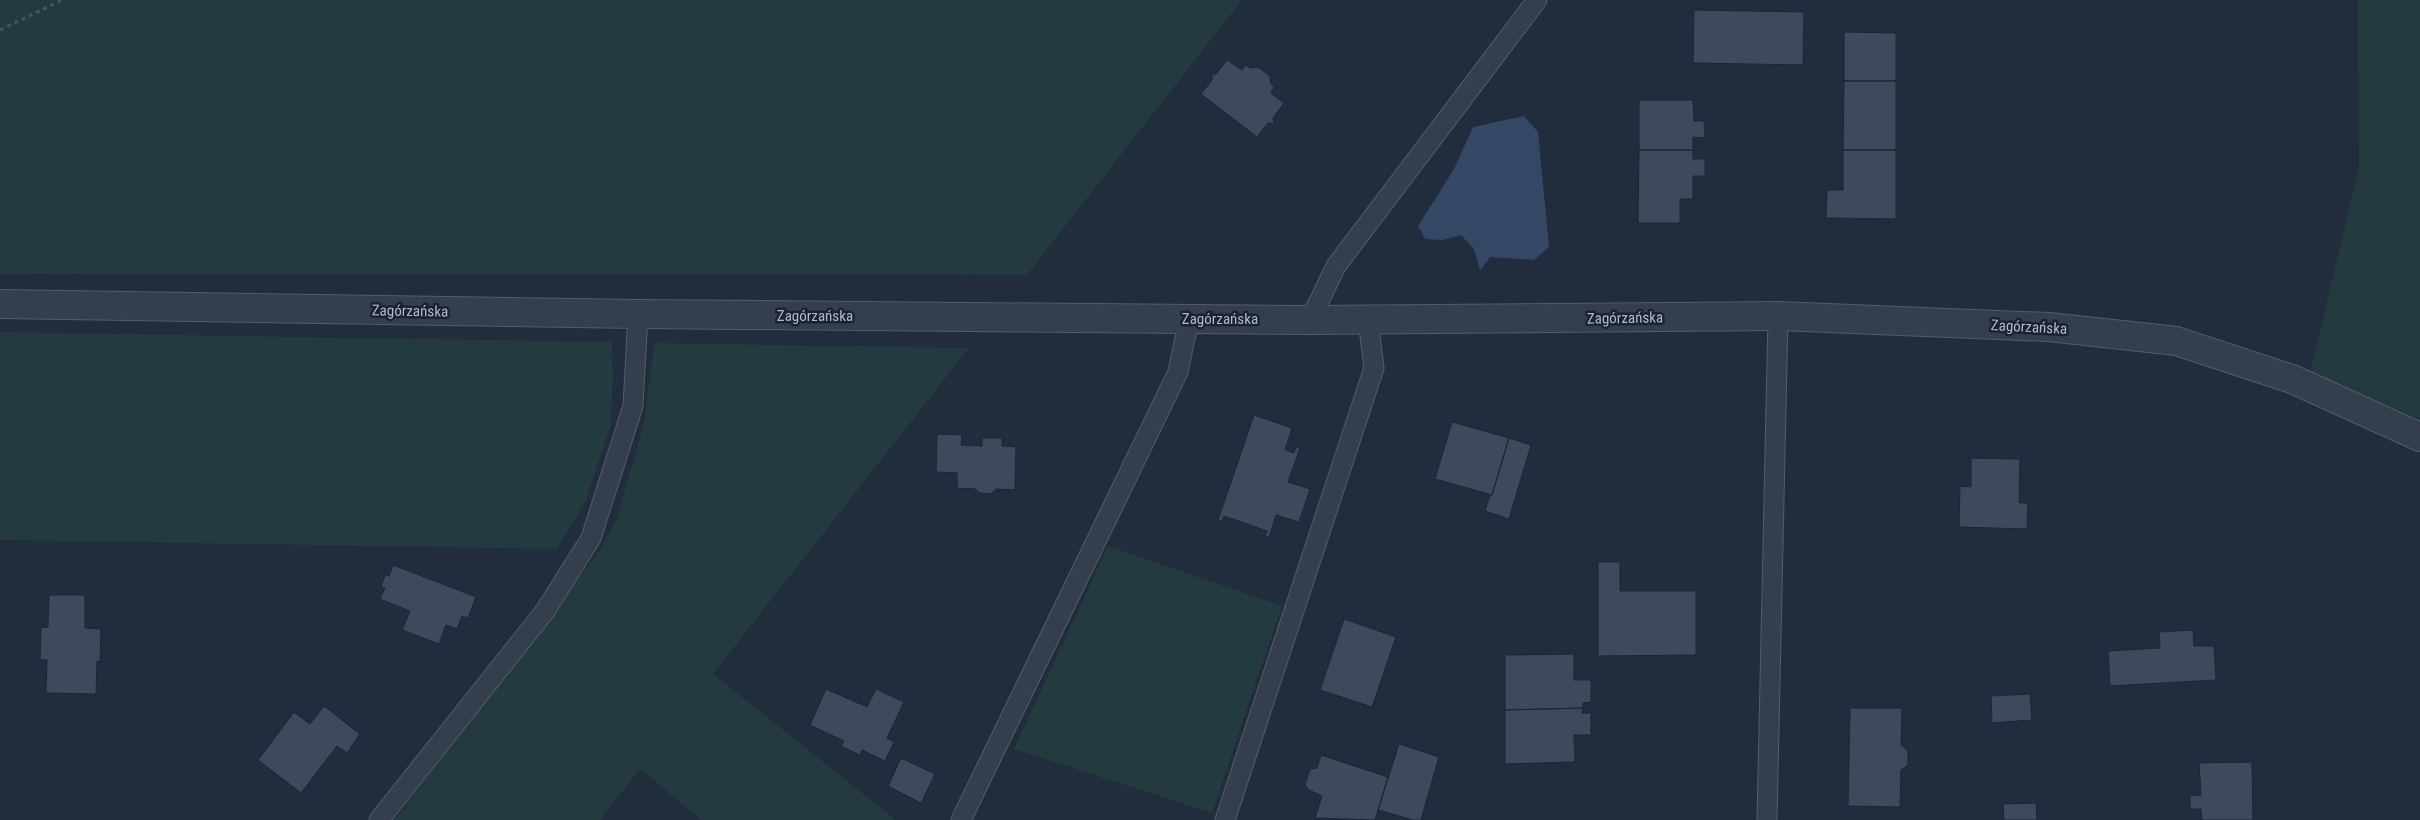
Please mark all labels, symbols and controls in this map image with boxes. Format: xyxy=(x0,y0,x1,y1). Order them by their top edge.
street label: Zagórzańska xyxy=(372,301,448,321)
street label: Zagórzańska xyxy=(777,307,853,325)
street label: Zagórzańska xyxy=(1587,308,1663,328)
street label: Zagórzańska xyxy=(1182,310,1258,328)
street label: Zagórzańska xyxy=(1990,316,2068,338)

